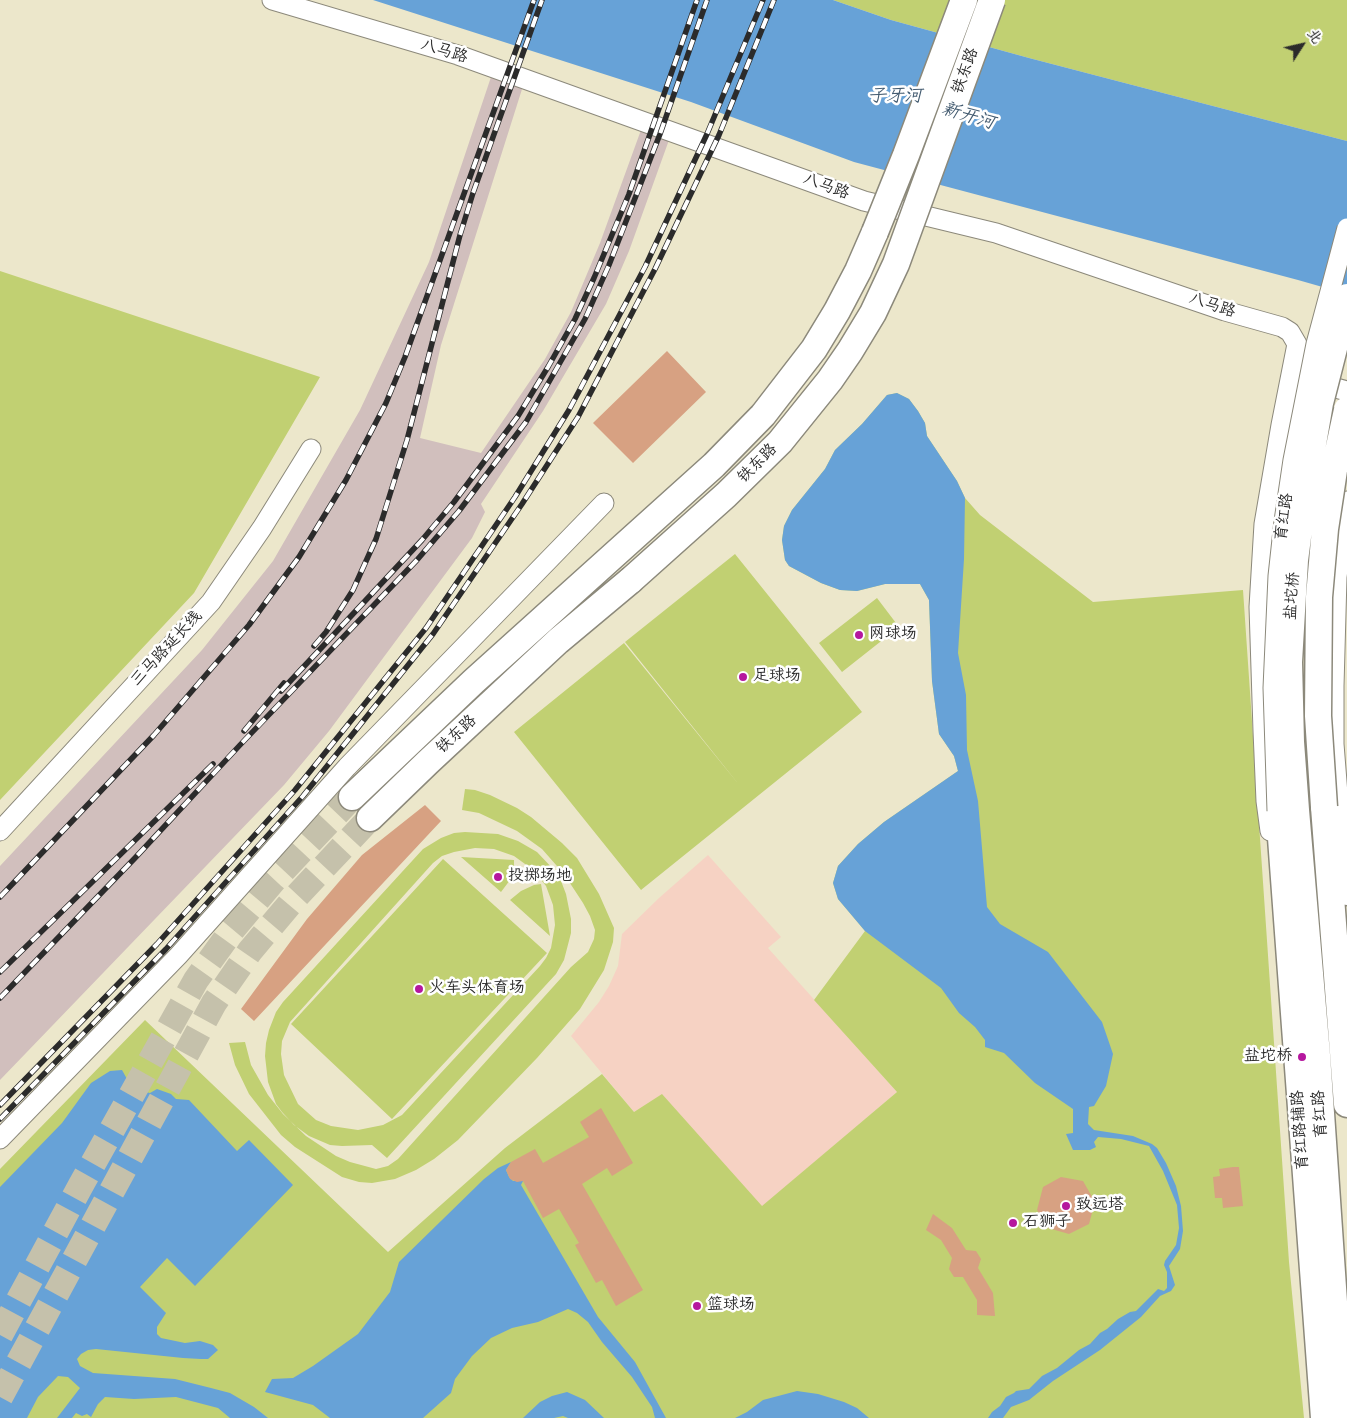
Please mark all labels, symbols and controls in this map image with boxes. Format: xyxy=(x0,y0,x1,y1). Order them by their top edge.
north arrow xyxy=(1277,20,1327,70)
text: 北 xyxy=(1302,25,1326,48)
street label: 八马路 xyxy=(418,36,470,68)
street label: 铁东路 xyxy=(949,45,983,97)
water label: 子牙河 xyxy=(868,86,922,108)
water label: 新开河 xyxy=(939,99,997,135)
street label: 八马路 xyxy=(800,170,852,204)
street label: 八马路 xyxy=(1186,289,1238,323)
street label: 铁东路 xyxy=(734,440,782,488)
street label: 育红路 xyxy=(1272,492,1298,542)
street label: 盐坨桥 xyxy=(1282,571,1304,621)
street label: 三马路延长线 xyxy=(127,607,207,691)
place label: 网球场 xyxy=(869,625,917,645)
marker: 网球场 xyxy=(853,629,865,641)
place label: 足球场 xyxy=(753,667,801,687)
marker: 足球场 xyxy=(737,671,749,683)
street label: 铁东路 xyxy=(433,712,481,758)
place label: 投掷场地 xyxy=(508,867,572,887)
marker: 投掷场地 xyxy=(492,871,504,883)
place label: 火车头体育场 xyxy=(429,979,525,999)
marker: 火车头体育场 xyxy=(413,983,425,995)
place label: 盐坨桥 xyxy=(1244,1047,1292,1067)
marker: 盐坨桥 xyxy=(1296,1051,1308,1063)
street label: 育红路辅路 xyxy=(1289,1089,1313,1171)
street label: 育红路 xyxy=(1310,1089,1332,1139)
place label: 致远塔 xyxy=(1076,1196,1124,1216)
marker: 致远塔 xyxy=(1060,1200,1072,1212)
place label: 石狮子 xyxy=(1023,1213,1071,1233)
marker: 石狮子 xyxy=(1007,1217,1019,1229)
place label: 篮球场 xyxy=(707,1296,755,1316)
marker: 篮球场 xyxy=(691,1300,703,1312)

